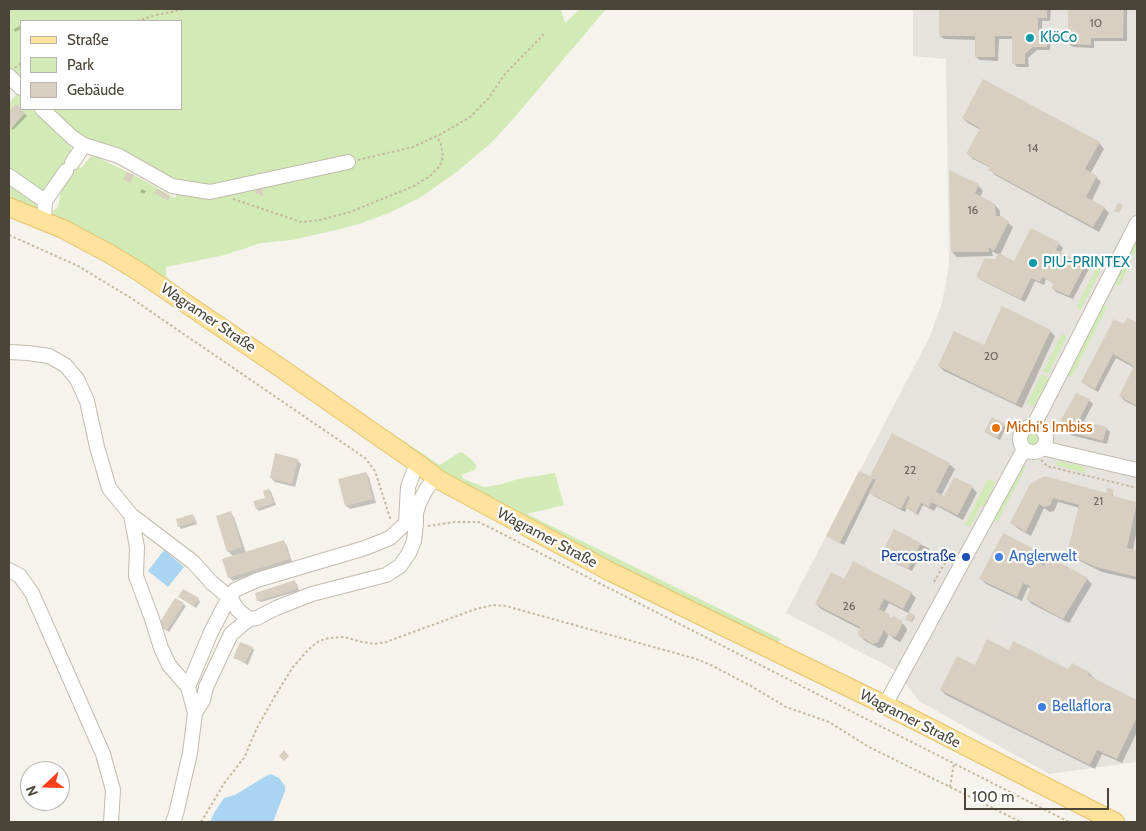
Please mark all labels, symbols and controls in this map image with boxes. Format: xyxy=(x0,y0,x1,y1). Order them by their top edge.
house number: 10 xyxy=(1090,16,1102,30)
legend xyxy=(20,20,182,110)
place label: KlöCo xyxy=(1040,29,1077,47)
text: Straße xyxy=(67,31,109,49)
marker: KlöCo xyxy=(1024,32,1036,44)
text: Park xyxy=(67,56,94,74)
text: Gebäude xyxy=(67,81,124,99)
house number: 14 xyxy=(1028,141,1038,155)
house number: 16 xyxy=(968,203,978,217)
place label: PIU-PRINTEX xyxy=(1043,254,1130,272)
marker: PIU-PRINTEX xyxy=(1027,257,1039,269)
street label: Wagramer Straße xyxy=(157,280,259,356)
house number: 20 xyxy=(984,349,998,363)
place label: Michi's Imbiss xyxy=(1006,419,1093,437)
marker: Michi's Imbiss xyxy=(990,422,1002,434)
house number: 22 xyxy=(904,463,916,477)
house number: 21 xyxy=(1093,494,1103,508)
street label: Wagramer Straße xyxy=(494,504,600,572)
place label: Percostraße xyxy=(881,548,956,566)
place label: Anglerwelt xyxy=(1009,548,1077,566)
marker: Percostraße xyxy=(960,551,972,563)
marker: Anglerwelt xyxy=(993,551,1005,563)
house number: 26 xyxy=(842,599,856,613)
street label: Wagramer Straße xyxy=(857,686,963,752)
place label: Bellaflora xyxy=(1052,698,1111,716)
marker: Bellaflora xyxy=(1036,701,1048,713)
north arrow xyxy=(20,761,70,811)
scale bar xyxy=(966,778,1111,810)
text: N xyxy=(22,783,42,799)
text: 100 m xyxy=(972,788,1014,806)

